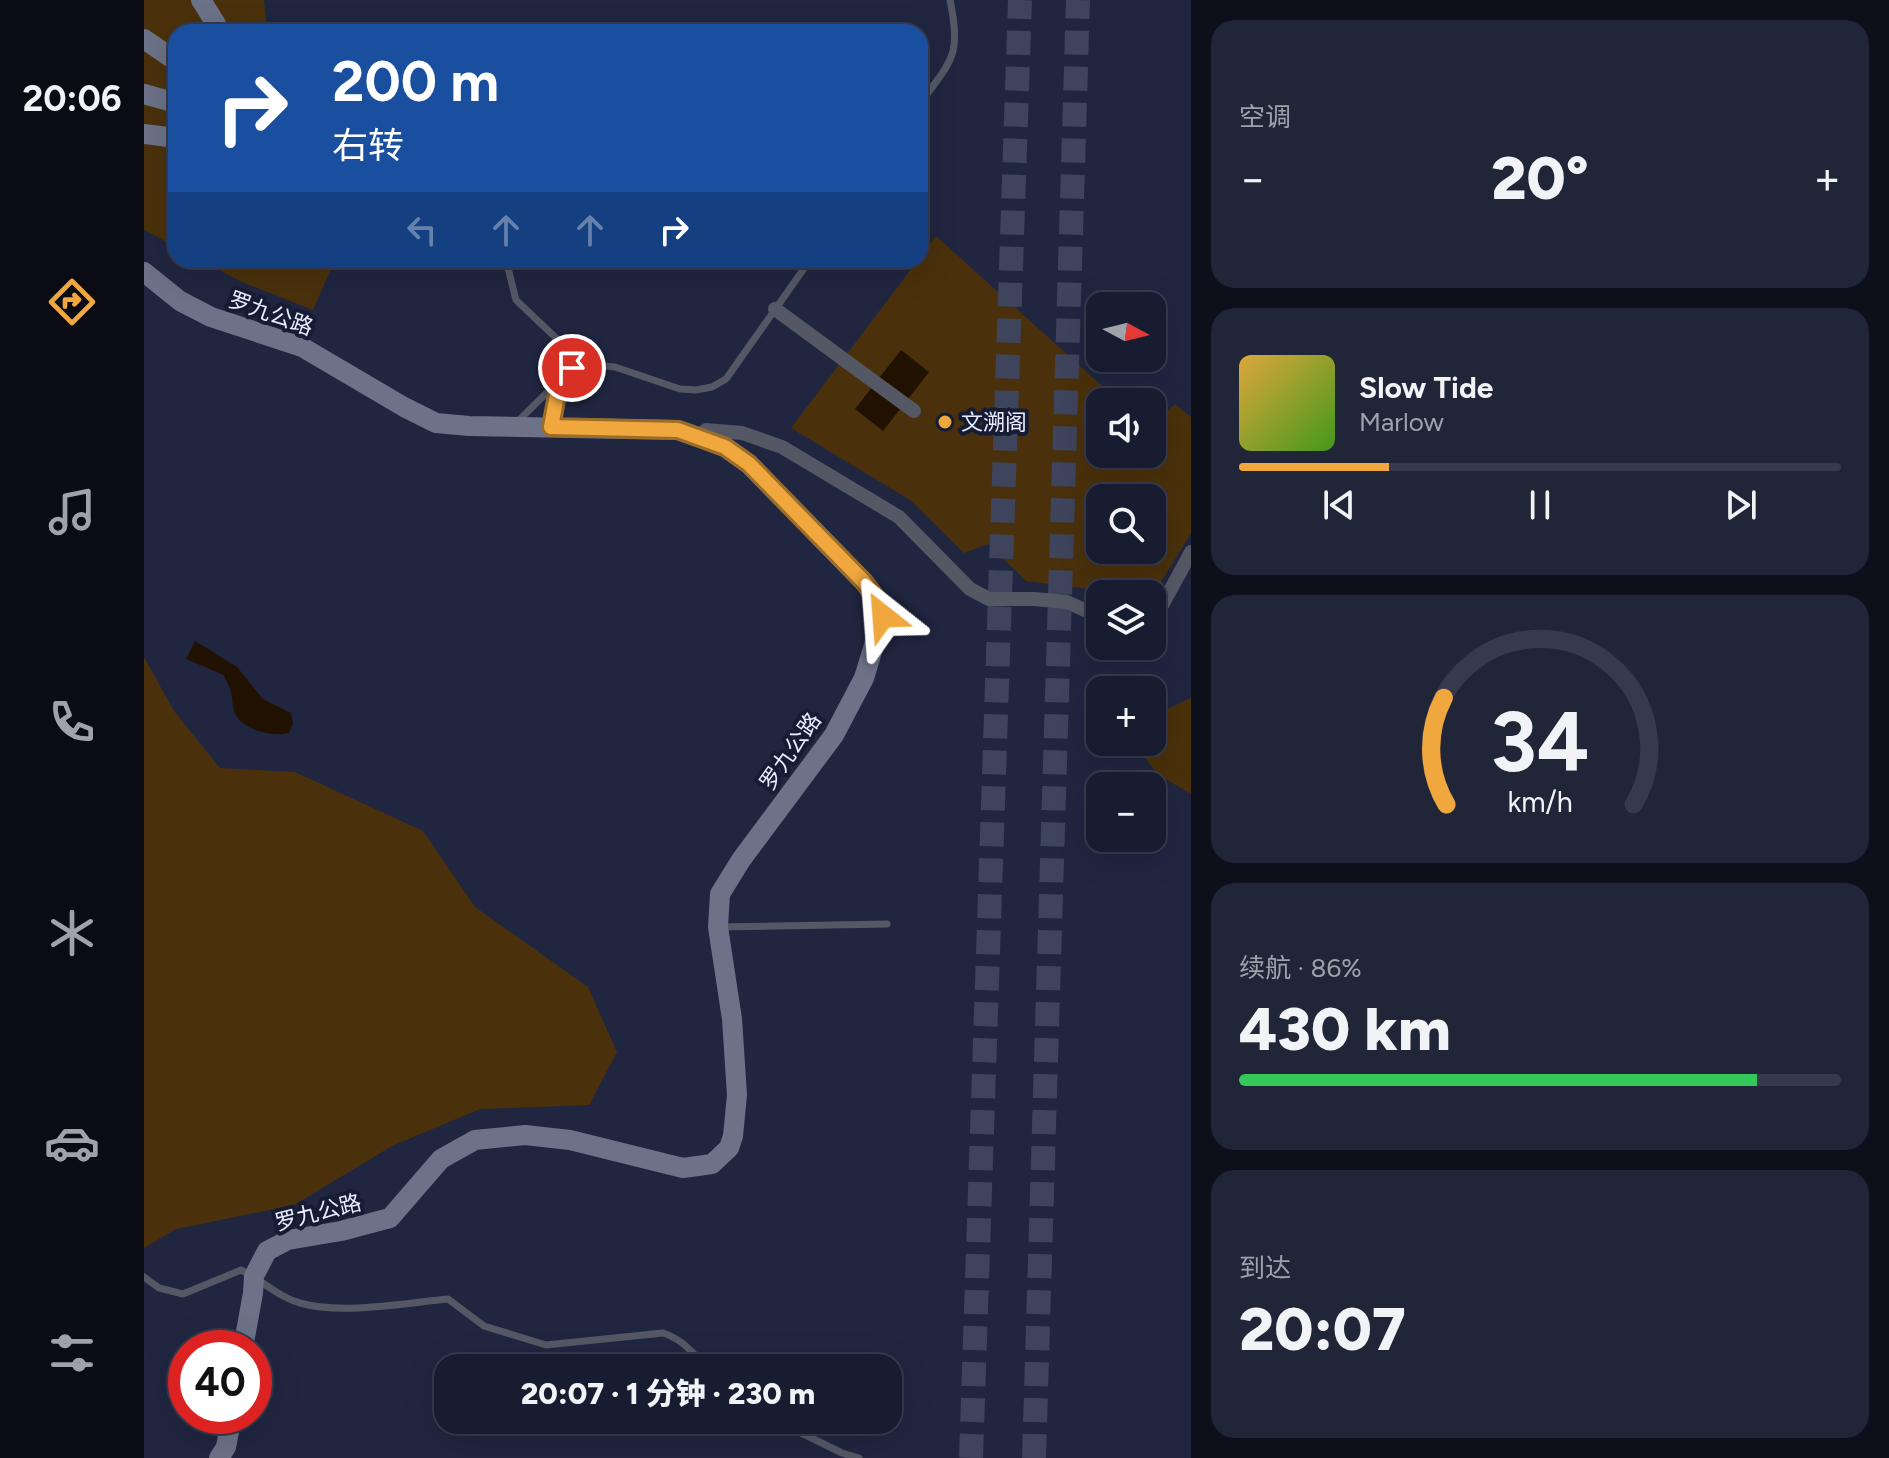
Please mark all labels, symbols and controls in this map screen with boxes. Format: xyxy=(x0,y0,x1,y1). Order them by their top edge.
text: 200 m xyxy=(332,48,499,115)
icon: right xyxy=(200,56,304,160)
text: 20:06 xyxy=(22,77,122,120)
text: 空调 xyxy=(1239,101,1291,133)
text: 右转 xyxy=(332,124,404,167)
text: 20° xyxy=(1491,142,1589,214)
text: − xyxy=(1239,152,1266,205)
text: + xyxy=(1814,152,1841,205)
icon: left xyxy=(400,208,444,252)
icon: ahead xyxy=(484,208,528,252)
icon: ahead xyxy=(568,208,612,252)
icon: right xyxy=(652,208,696,252)
icon: directions xyxy=(44,274,100,330)
street label: 罗九公路 xyxy=(225,286,317,341)
north arrow xyxy=(1086,292,1166,372)
map controls xyxy=(1086,292,1166,852)
pin xyxy=(538,334,606,402)
icon: arrive xyxy=(550,346,594,390)
text: Slow Tide xyxy=(1359,369,1493,406)
button: sound xyxy=(1086,388,1166,468)
text: Marlow xyxy=(1359,406,1444,438)
place label: 文溯阁 xyxy=(961,409,1027,436)
marker: 文溯阁 xyxy=(936,413,954,431)
icon: previous xyxy=(1317,483,1361,527)
icon: pause xyxy=(1518,483,1562,527)
icon: next xyxy=(1719,483,1763,527)
icon: music xyxy=(44,484,100,540)
button: search xyxy=(1086,484,1166,564)
position arrow xyxy=(841,574,925,658)
button: layers xyxy=(1086,580,1166,660)
button: + xyxy=(1086,676,1166,756)
text: 34 xyxy=(1491,692,1589,792)
icon: phone xyxy=(44,694,100,750)
street label: 罗九公路 xyxy=(754,707,827,795)
button: − xyxy=(1086,772,1166,852)
text: km/h xyxy=(1507,785,1573,819)
icon: climate xyxy=(44,905,100,961)
text: 续航 · 86% xyxy=(1239,952,1362,984)
text: 430 km xyxy=(1239,993,1451,1065)
icon: car xyxy=(44,1115,100,1171)
street label: 罗九公路 xyxy=(272,1189,364,1236)
text: 到达 xyxy=(1239,1252,1291,1284)
text: 20:07 xyxy=(1239,1293,1406,1365)
icon: filters xyxy=(44,1325,100,1381)
speed limit sign: 40 xyxy=(168,1330,272,1434)
text: 20:07 · 1 分钟 · 230 m xyxy=(521,1375,815,1412)

